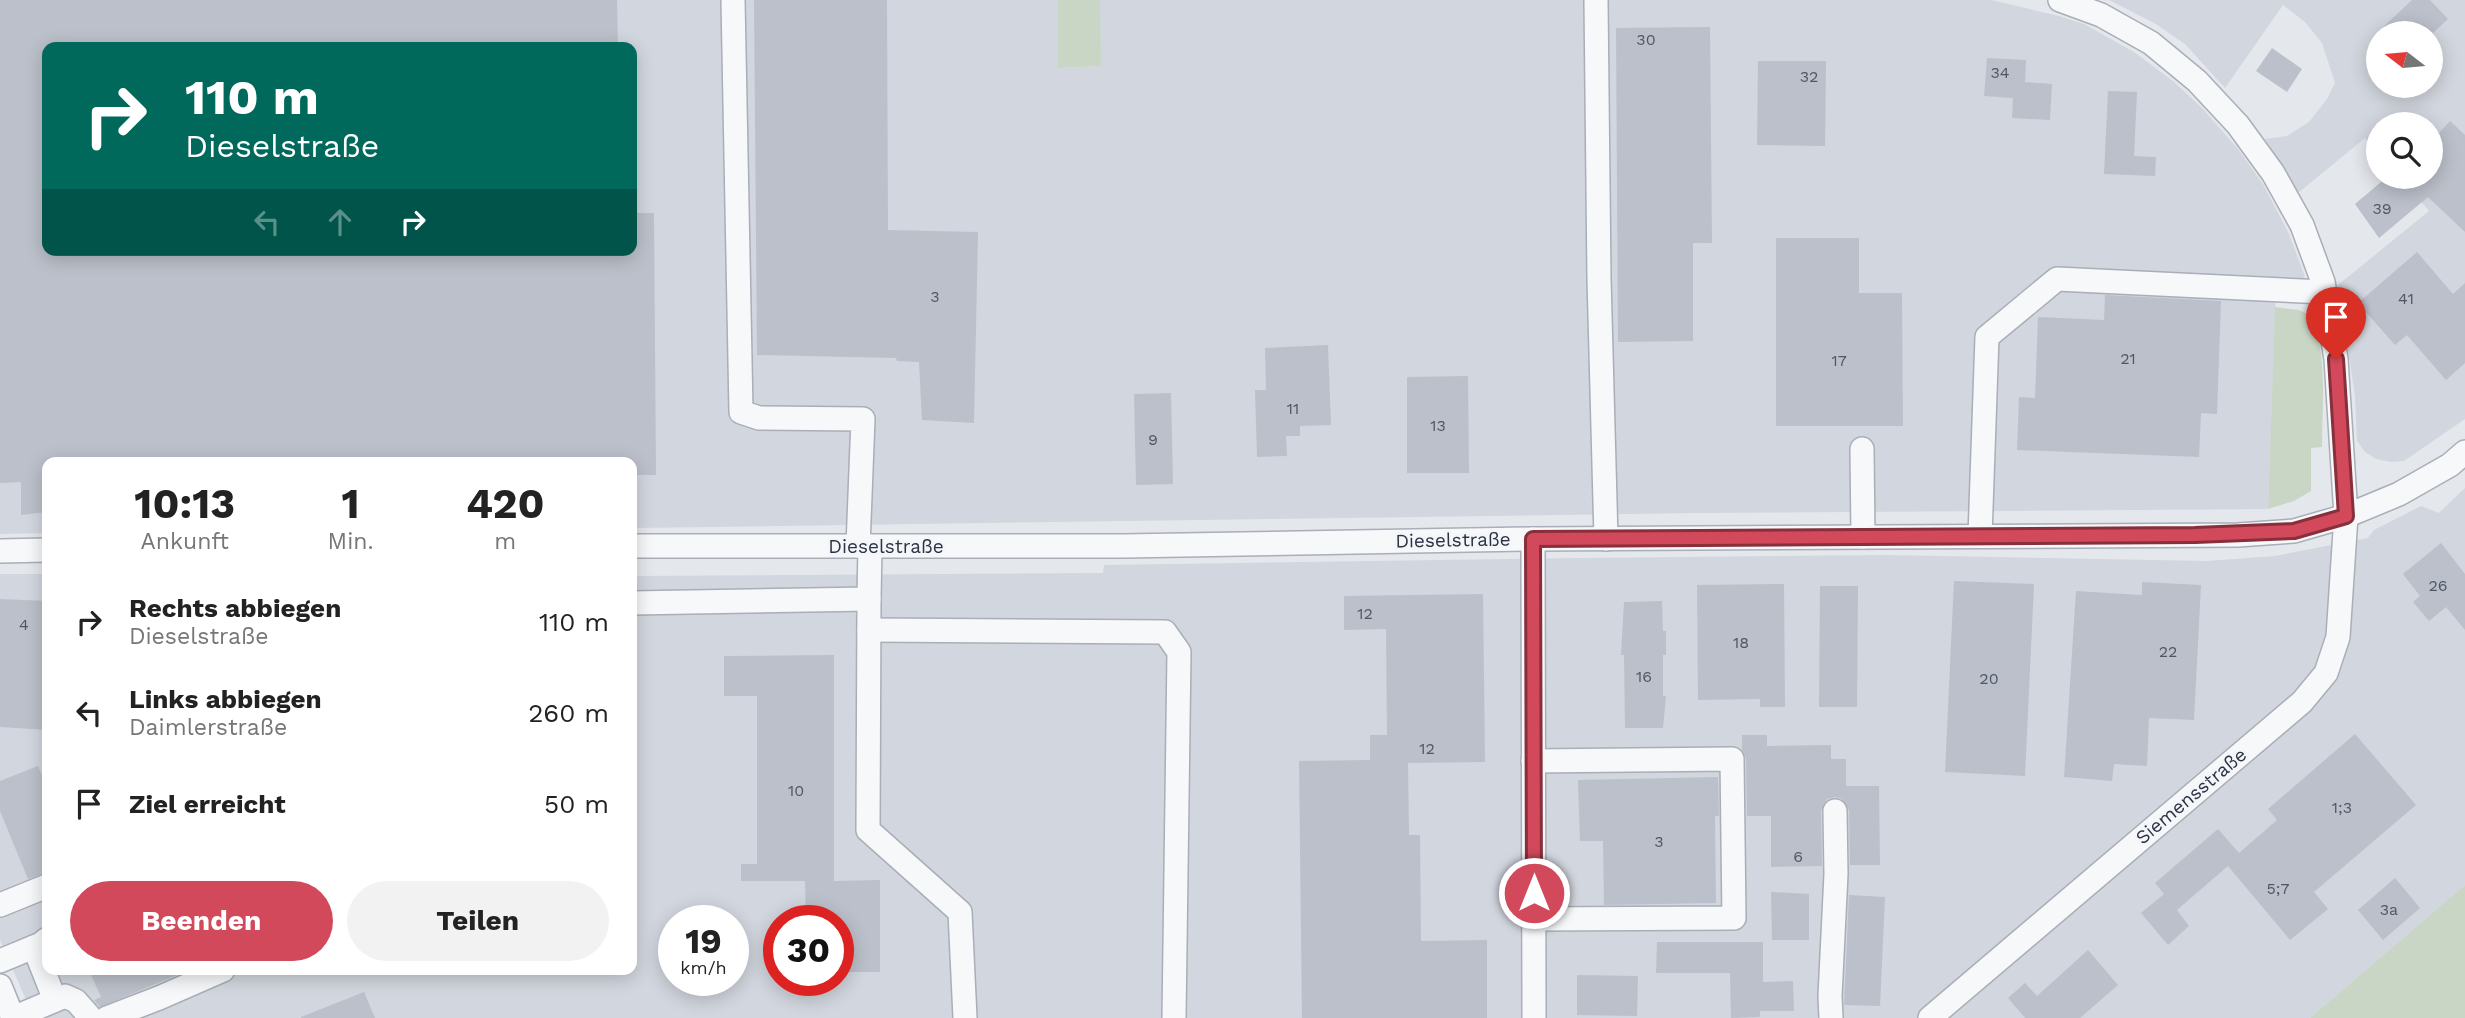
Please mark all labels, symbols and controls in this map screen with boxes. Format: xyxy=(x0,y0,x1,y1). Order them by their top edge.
north arrow xyxy=(2366,21,2443,98)
map controls xyxy=(2366,21,2443,189)
house number: 30 xyxy=(1636,30,1656,49)
house number: 34 xyxy=(1990,63,2010,82)
house number: 32 xyxy=(1800,67,1818,86)
text: 110 m xyxy=(185,68,319,126)
icon: right xyxy=(70,70,161,161)
button: search xyxy=(2366,112,2443,189)
text: Dieselstraße xyxy=(185,127,379,165)
house number: 39 xyxy=(2372,199,2392,218)
icon: left xyxy=(248,203,286,241)
icon: ahead xyxy=(321,203,359,241)
icon: right xyxy=(394,203,432,241)
house number: 3 xyxy=(930,287,940,306)
pin xyxy=(2306,287,2366,359)
house number: 41 xyxy=(2398,289,2414,308)
icon: arrive xyxy=(2317,298,2355,336)
house number: 21 xyxy=(2120,349,2136,368)
house number: 17 xyxy=(1831,351,1847,370)
house number: 11 xyxy=(1287,399,1299,418)
house number: 13 xyxy=(1430,416,1446,435)
house number: 9 xyxy=(1148,430,1158,449)
text: 10:13 xyxy=(134,479,235,528)
text: 1 xyxy=(342,479,360,528)
text: 420 xyxy=(466,479,545,528)
street label: Dieselstraße xyxy=(1395,527,1511,553)
text: Ankunft xyxy=(141,528,229,555)
text: Min. xyxy=(328,528,374,555)
text: m xyxy=(494,528,516,555)
street label: Dieselstraße xyxy=(828,535,944,558)
house number: 26 xyxy=(2428,576,2448,595)
text: Rechts abbiegen xyxy=(129,593,341,623)
icon: right xyxy=(70,603,108,641)
house number: 12 xyxy=(1357,604,1373,623)
text: 110 m xyxy=(539,607,609,637)
house number: 4 xyxy=(19,615,29,634)
text: Dieselstraße xyxy=(129,623,269,650)
house number: 18 xyxy=(1733,633,1749,652)
house number: 22 xyxy=(2159,642,2177,661)
house number: 16 xyxy=(1636,667,1652,686)
house number: 20 xyxy=(1979,669,1999,688)
text: Links abbiegen xyxy=(129,684,322,714)
icon: left xyxy=(70,694,108,732)
text: 260 m xyxy=(528,698,609,728)
text: Daimlerstraße xyxy=(129,714,287,741)
house number: 12 xyxy=(1419,739,1435,758)
street label: Siemensstraße xyxy=(2131,743,2251,849)
house number: 10 xyxy=(788,781,804,800)
icon: arrive xyxy=(70,785,108,823)
text: Ziel erreicht xyxy=(129,789,286,819)
text: 50 m xyxy=(544,789,609,819)
house number: 1;3 xyxy=(2332,798,2352,817)
house number: 3 xyxy=(1654,832,1664,851)
house number: 6 xyxy=(1793,847,1803,866)
position arrow xyxy=(1497,856,1571,930)
house number: 5;7 xyxy=(2266,879,2290,898)
button: Beenden xyxy=(70,881,333,961)
button: Teilen xyxy=(347,881,609,961)
house number: 3a xyxy=(2380,900,2398,919)
speed limit sign: 30 xyxy=(763,905,854,996)
text: 19 xyxy=(685,920,722,962)
text: km/h xyxy=(680,957,727,978)

